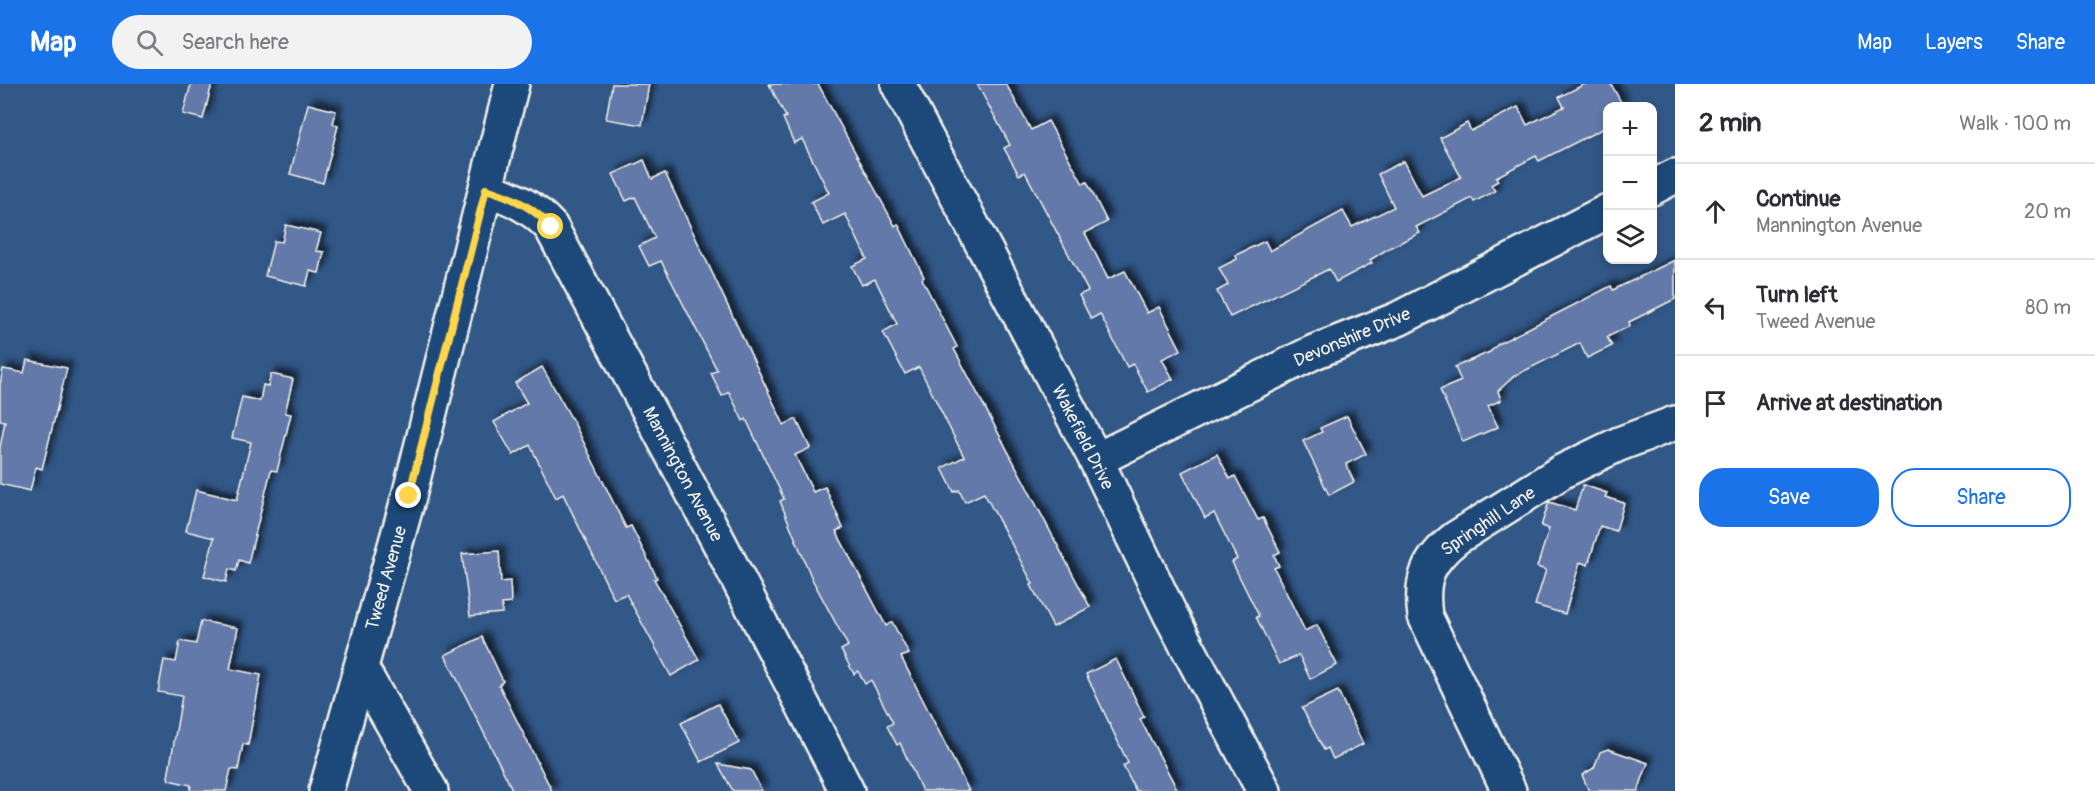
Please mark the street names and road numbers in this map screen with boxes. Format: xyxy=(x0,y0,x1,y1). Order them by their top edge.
street label: Devonshire Drive xyxy=(1290,302,1414,372)
street label: Wakefield Drive xyxy=(1046,381,1119,494)
street label: Mannington Avenue xyxy=(637,403,728,546)
street label: Springhill Lane xyxy=(1437,481,1540,561)
street label: Tweed Avenue xyxy=(361,523,412,633)

